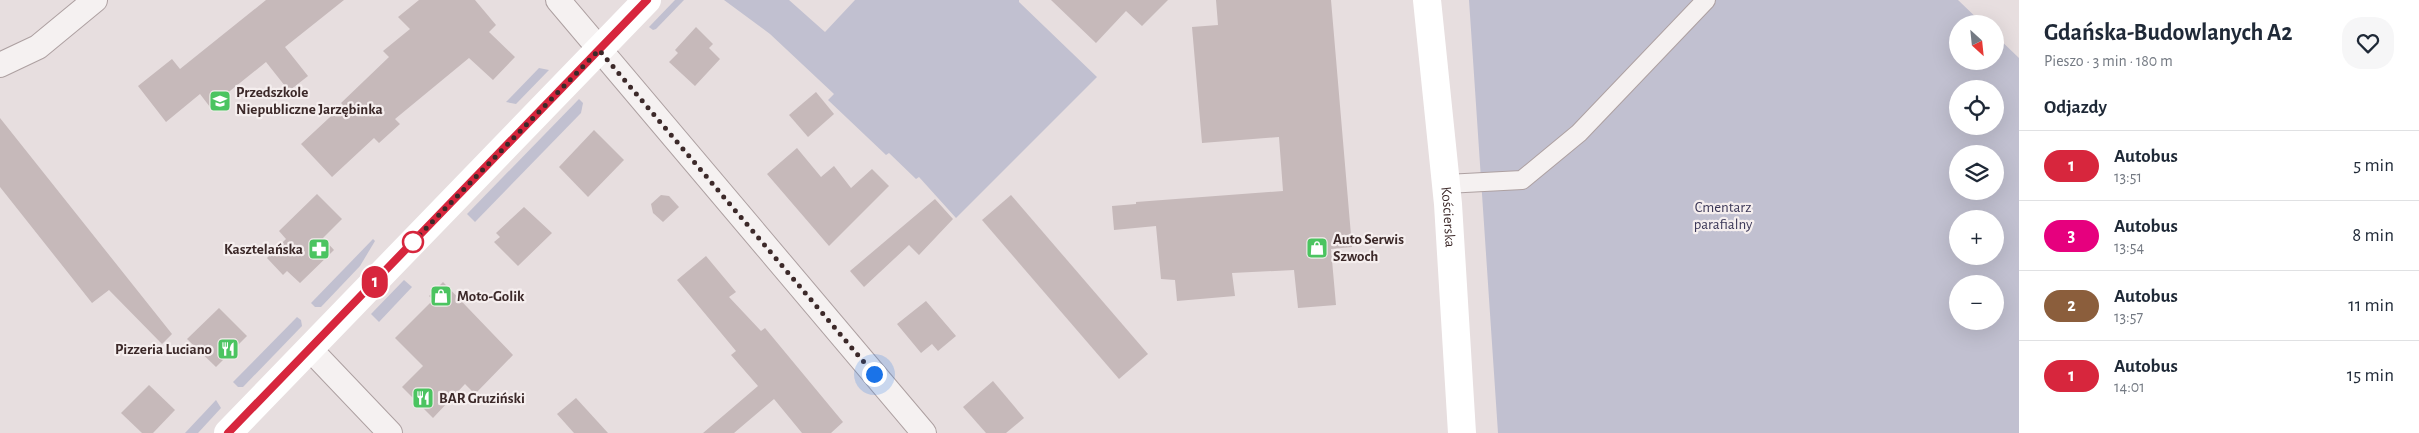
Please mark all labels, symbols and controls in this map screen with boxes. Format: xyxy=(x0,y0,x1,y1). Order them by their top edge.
north arrow xyxy=(1949,15,2004,70)
map controls xyxy=(1949,15,2004,330)
button: heart xyxy=(2342,17,2394,69)
text: Gdańska-Budowlanych A2 xyxy=(2044,21,2293,45)
text: Pieszo · 3 min · 180 m xyxy=(2044,53,2173,69)
button: locate xyxy=(1949,80,2004,135)
place label: Przedszkole Niepubliczne Jarzębinka xyxy=(236,85,383,117)
school or university icon: Przedszkole Niepubliczne Jarzębinka xyxy=(208,89,232,113)
text: Odjazdy xyxy=(2044,98,2107,117)
button: layers xyxy=(1949,145,2004,200)
text: Autobus xyxy=(2114,147,2178,166)
text: 5 min xyxy=(2353,156,2394,175)
text: 1 xyxy=(2068,157,2075,175)
text: 13:51 xyxy=(2114,169,2142,185)
street label: Kościerska xyxy=(1439,186,1458,248)
park label: Cmentarz parafialny xyxy=(1694,200,1753,232)
button: + xyxy=(1949,210,2004,265)
text: Autobus xyxy=(2114,217,2178,236)
text: 8 min xyxy=(2352,226,2394,245)
text: 3 xyxy=(2068,227,2075,245)
unlabelled marker xyxy=(402,231,424,253)
place label: Auto Serwis Szwoch xyxy=(1333,232,1404,264)
shop icon: Auto Serwis Szwoch xyxy=(1305,236,1329,260)
pharmacy icon: Kasztelańska xyxy=(307,237,331,261)
text: 13:54 xyxy=(2114,239,2144,255)
place label: Kasztelańska xyxy=(224,242,303,257)
line badge: 1 xyxy=(359,266,391,298)
text: 1 xyxy=(372,273,378,291)
button: − xyxy=(1949,275,2004,330)
shop icon: Moto-Golik xyxy=(429,284,453,308)
text: Autobus xyxy=(2114,287,2178,306)
place label: Moto-Golik xyxy=(457,289,525,304)
text: 11 min xyxy=(2348,296,2394,315)
text: 2 xyxy=(2067,297,2076,315)
text: 13:57 xyxy=(2114,309,2143,325)
restaurant icon: Pizzeria Luciano xyxy=(216,337,240,361)
place label: Pizzeria Luciano xyxy=(115,342,212,357)
text: Autobus xyxy=(2114,357,2178,376)
your location xyxy=(862,362,887,387)
text: 15 min xyxy=(2347,366,2394,385)
text: 1 xyxy=(2068,367,2075,385)
text: 14:01 xyxy=(2114,379,2145,395)
restaurant icon: BAR Gruziński xyxy=(411,386,435,410)
place label: BAR Gruziński xyxy=(439,391,525,406)

